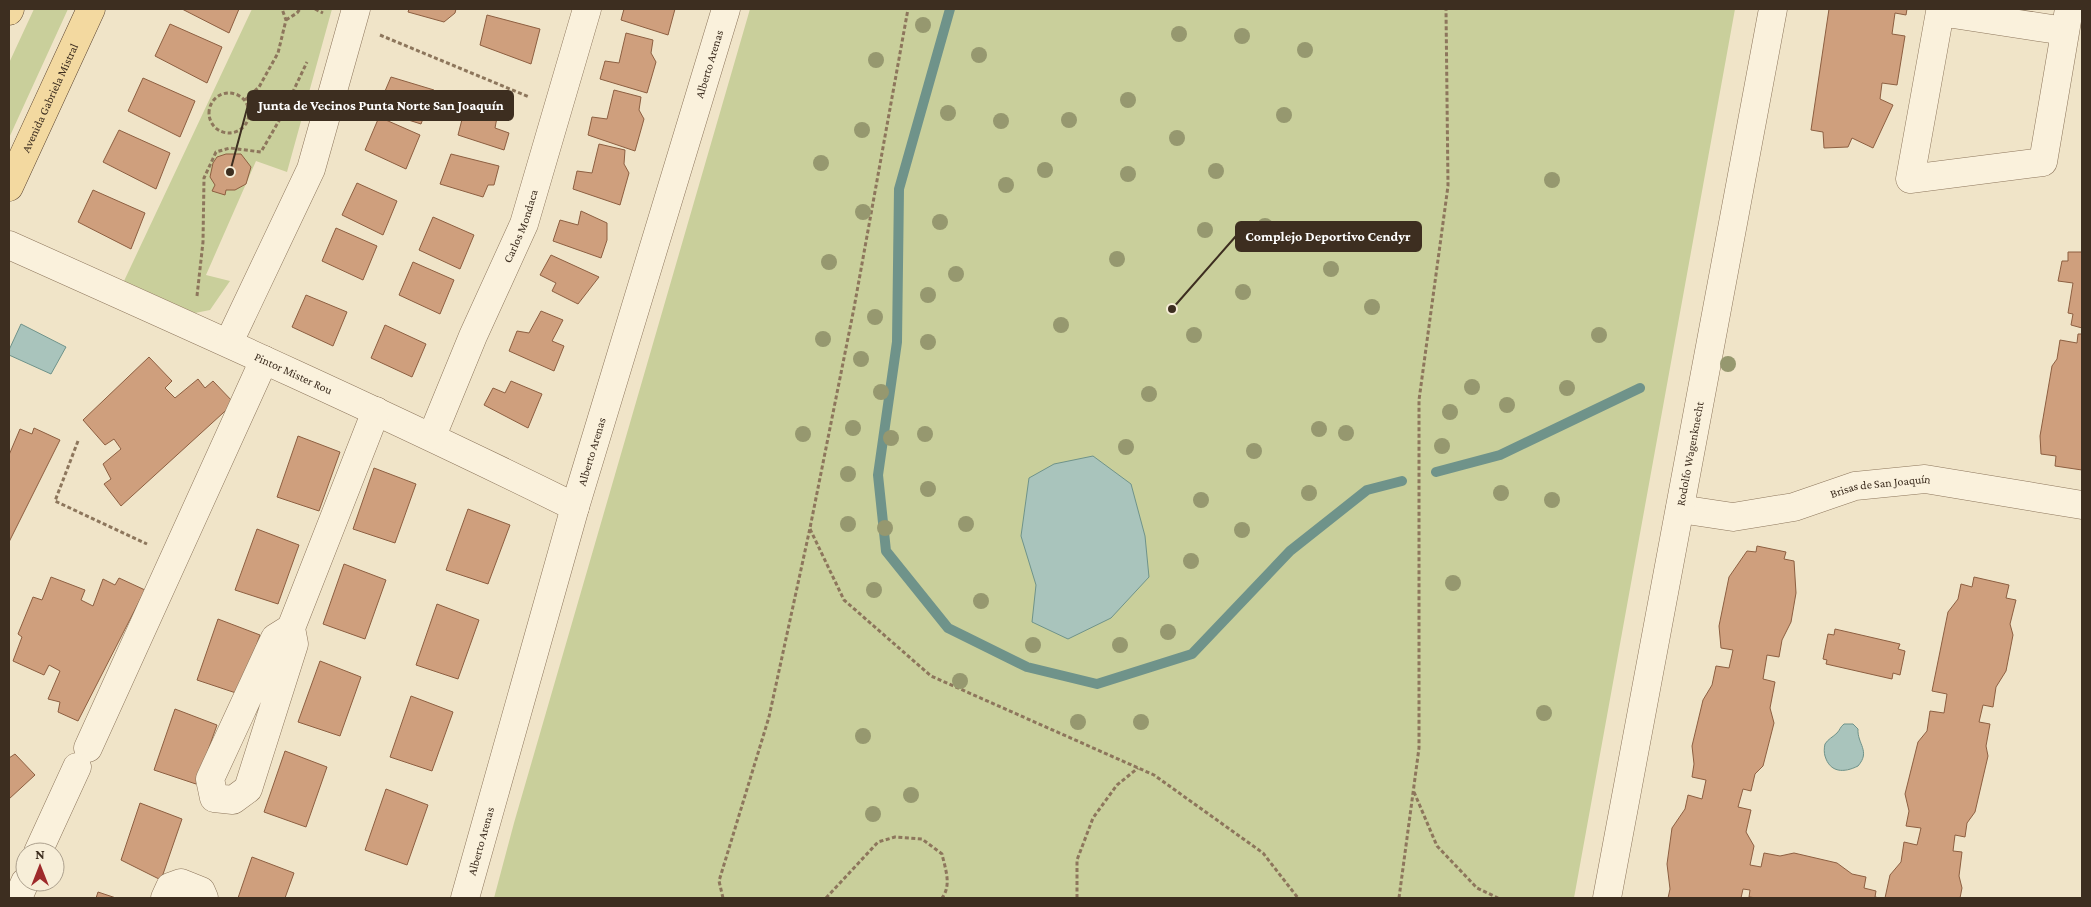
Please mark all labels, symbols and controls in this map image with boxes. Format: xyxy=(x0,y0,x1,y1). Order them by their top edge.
street label: Alberto Arenas xyxy=(692,28,726,100)
street label: Avenida Gabriela Mistral xyxy=(19,41,81,155)
callout: Junta de Vecinos Punta Norte San Joaquín xyxy=(248,91,513,120)
text: Junta de Vecinos Punta Norte San Joaquín xyxy=(256,97,504,113)
street label: Carlos Mondaca xyxy=(500,187,541,265)
callout: Complejo Deportivo Cendyr xyxy=(1236,222,1421,251)
text: Complejo Deportivo Cendyr xyxy=(1245,228,1411,245)
street label: Pintor Mister Rou xyxy=(252,349,335,398)
street label: Rodolfo Wagenknecht xyxy=(1673,399,1707,507)
street label: Alberto Arenas xyxy=(575,416,609,488)
street label: Brisas de San Joaquín xyxy=(1828,472,1932,501)
street label: Alberto Arenas xyxy=(465,805,497,877)
north arrow xyxy=(15,842,65,892)
text: N xyxy=(35,846,45,862)

